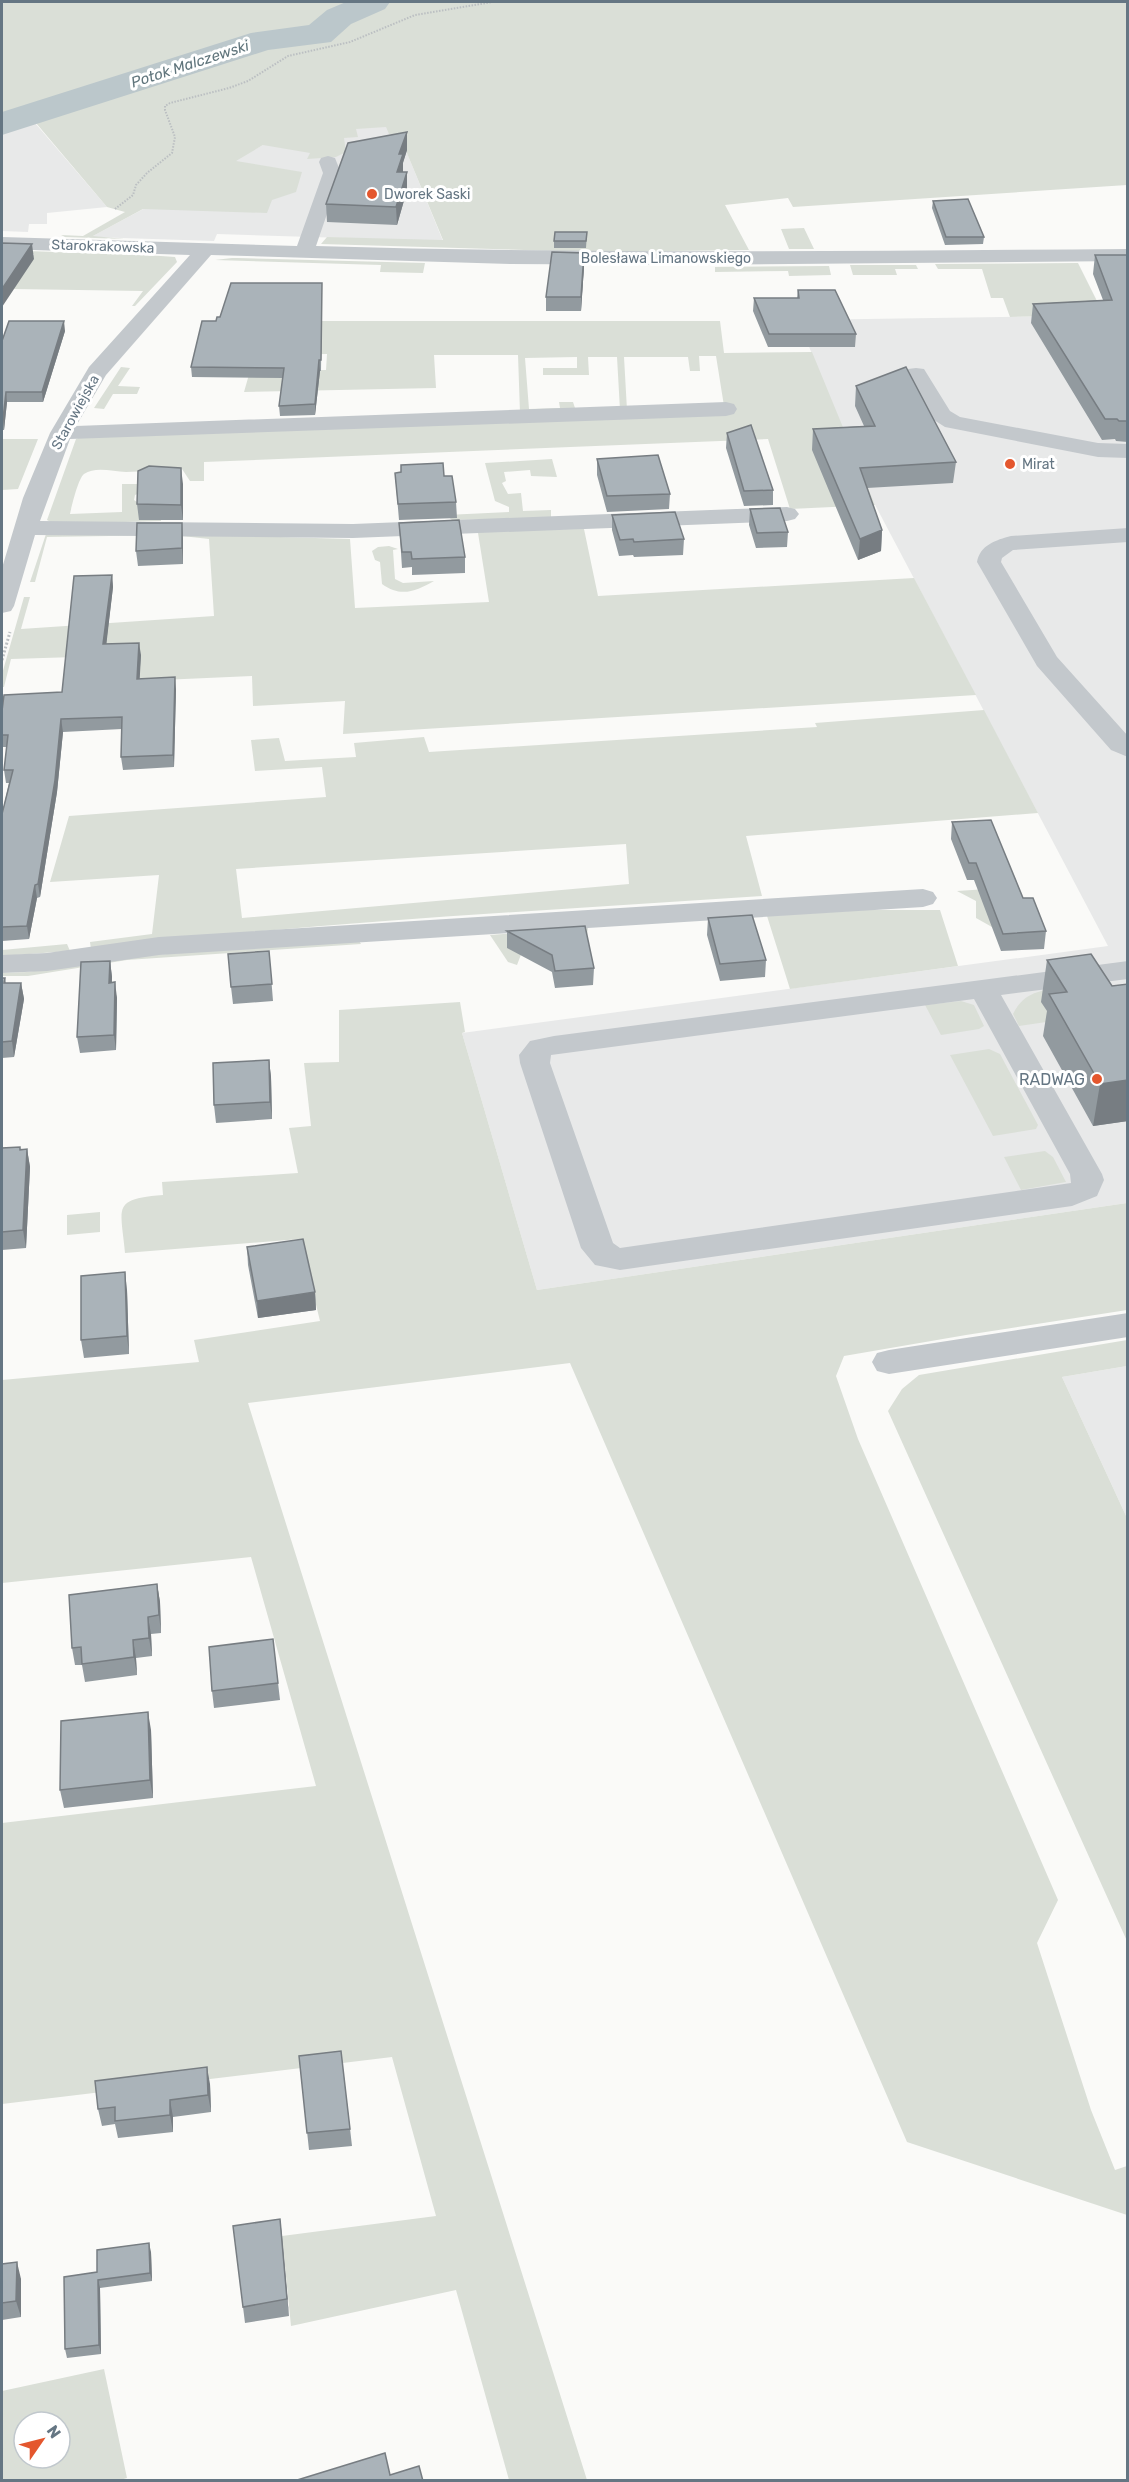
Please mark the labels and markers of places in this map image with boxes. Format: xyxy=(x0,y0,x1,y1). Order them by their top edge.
place label: Dworek Saski xyxy=(384,186,470,203)
marker: Dworek Saski xyxy=(365,187,379,201)
place label: Mirat xyxy=(1022,456,1055,473)
marker: Mirat xyxy=(1003,457,1017,471)
place label: RADWAG xyxy=(1019,1070,1085,1089)
marker: RADWAG xyxy=(1090,1072,1104,1086)

